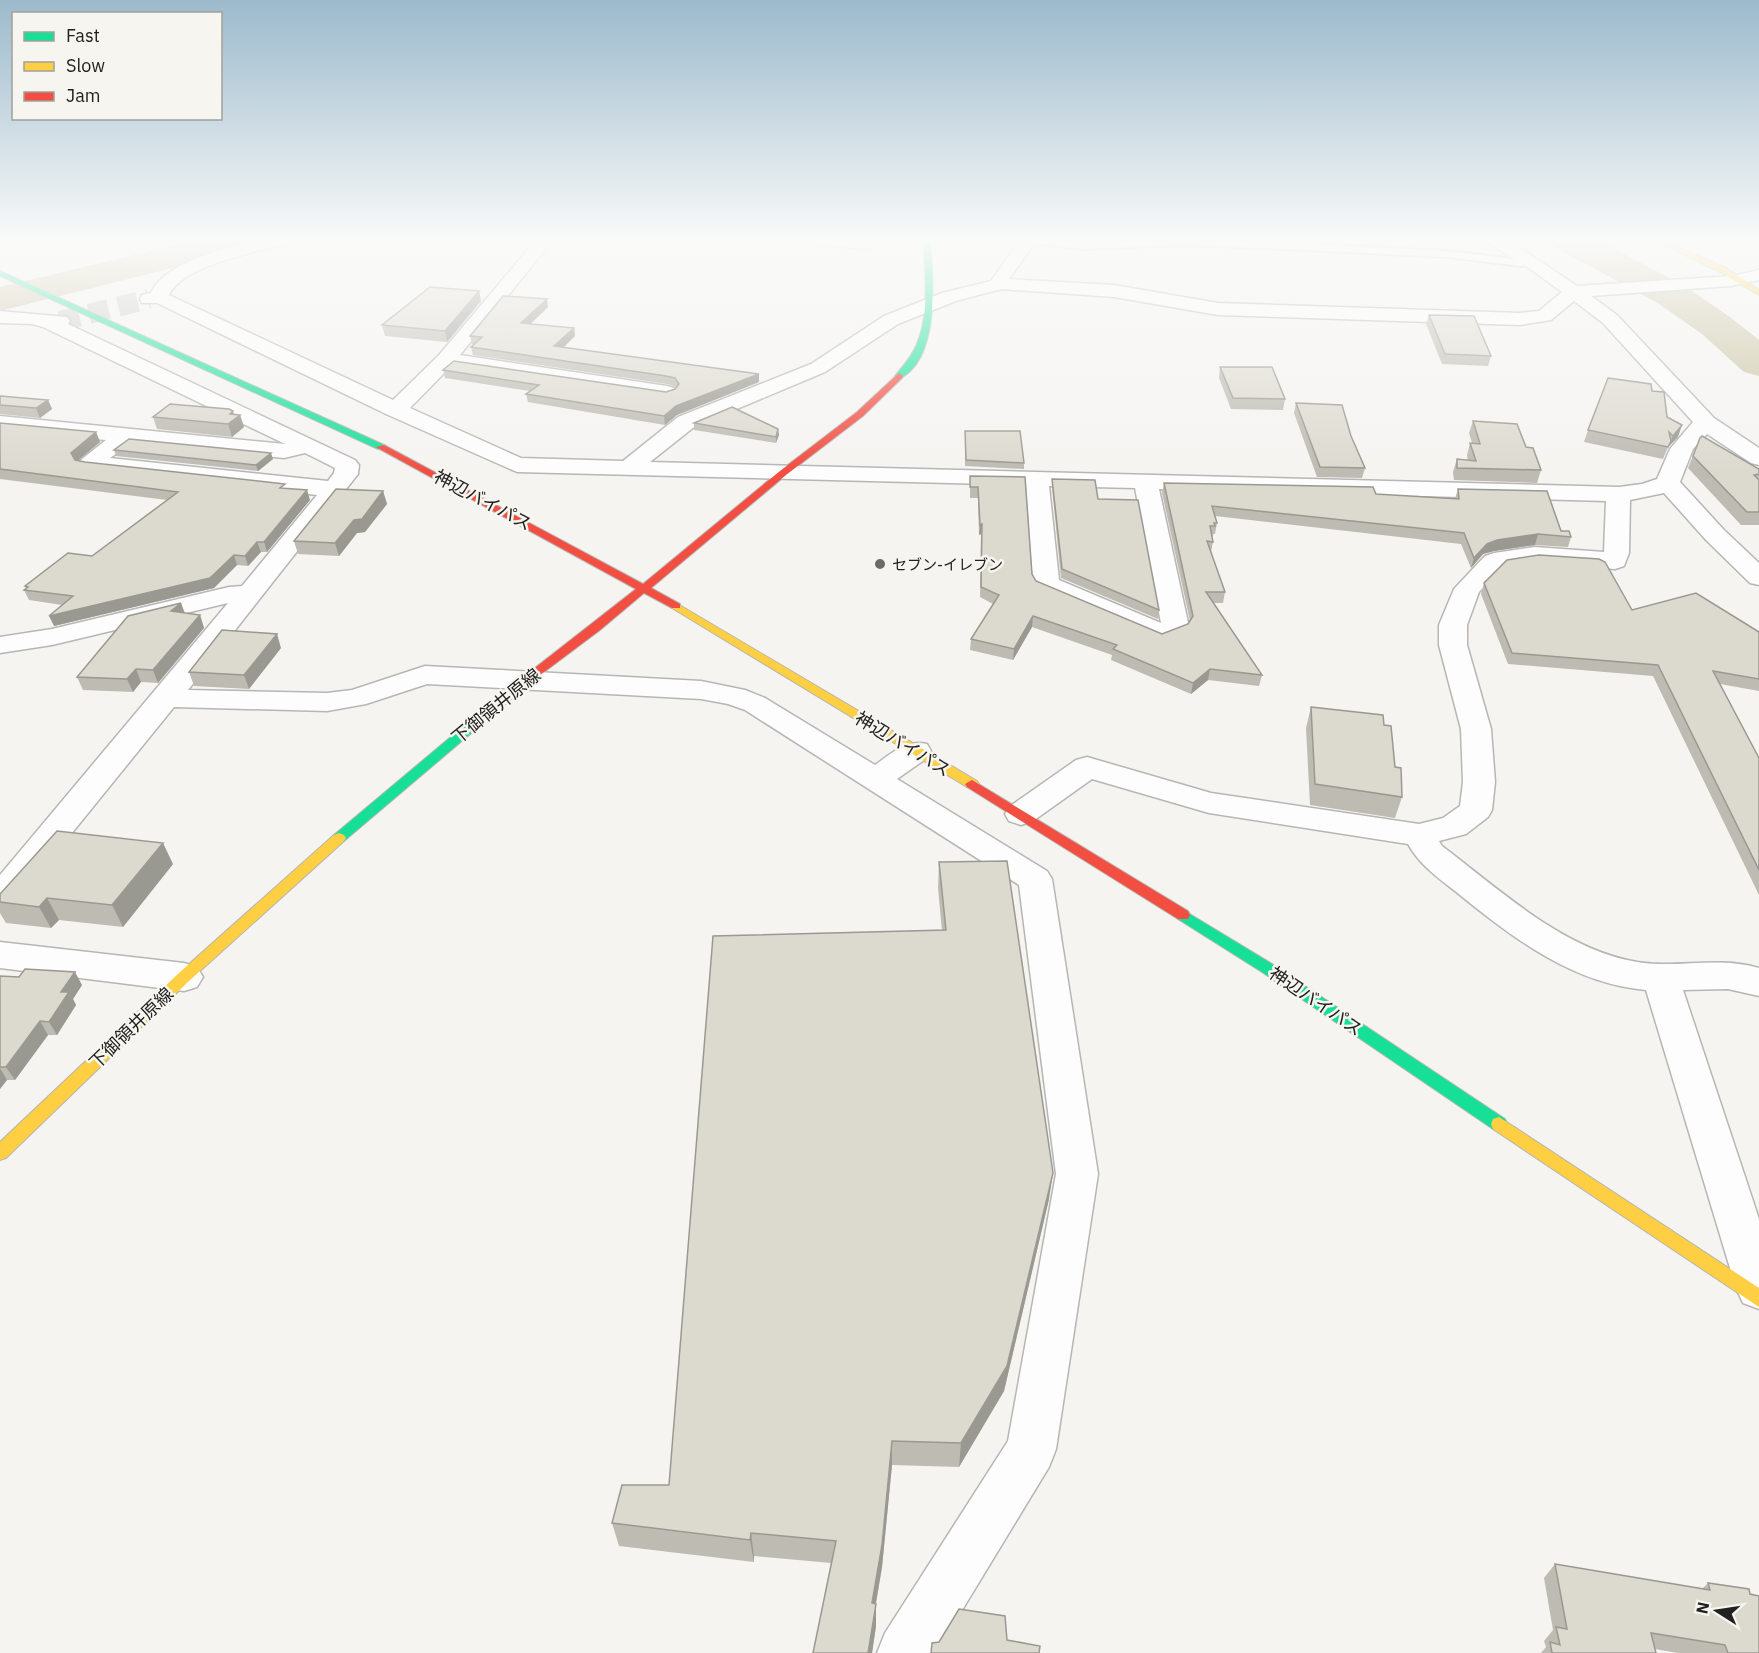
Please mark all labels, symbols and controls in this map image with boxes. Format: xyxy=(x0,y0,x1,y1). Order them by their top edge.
legend xyxy=(12,12,222,120)
text: Fast xyxy=(66,24,100,47)
text: Slow xyxy=(66,54,105,77)
text: Jam xyxy=(66,84,101,107)
street label: 神辺バイパス xyxy=(430,465,536,535)
place label: セブン-イレブン xyxy=(892,555,1003,574)
marker: セブン-イレブン xyxy=(873,557,887,571)
street label: 下御領井原線 xyxy=(447,663,545,749)
street label: 神辺バイパス xyxy=(851,706,955,782)
street label: 神辺バイパス xyxy=(1265,961,1367,1041)
street label: 下御領井原線 xyxy=(84,982,178,1074)
north arrow xyxy=(1687,1581,1747,1641)
text: N xyxy=(1691,1600,1713,1616)

